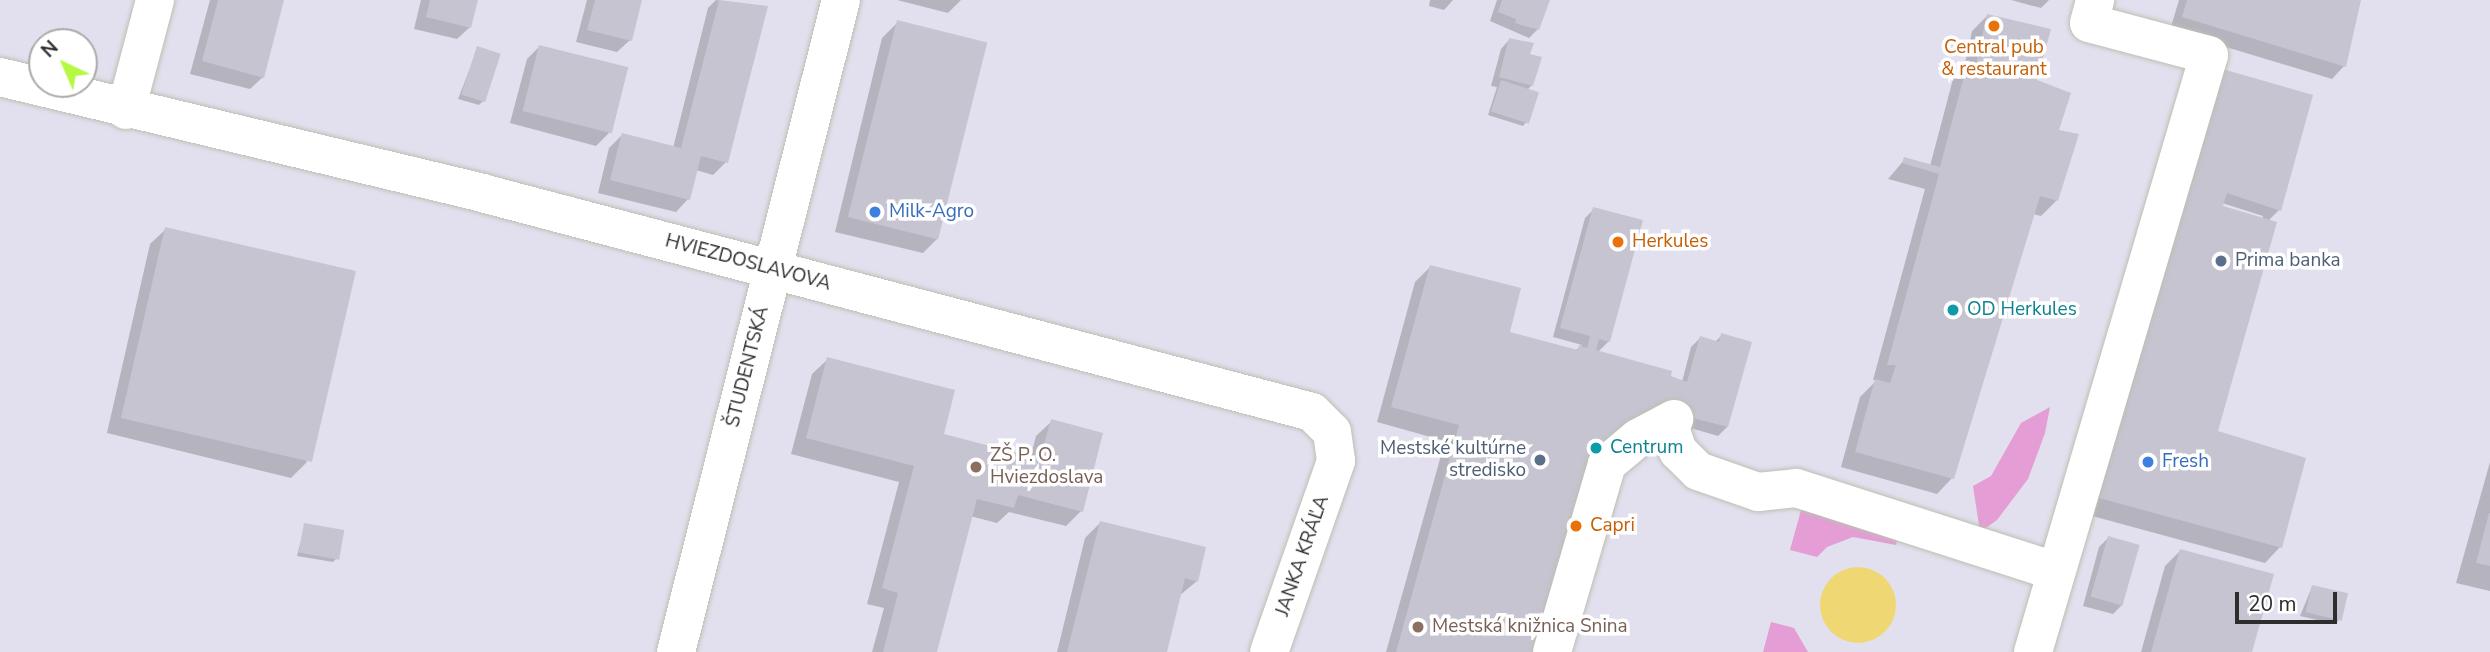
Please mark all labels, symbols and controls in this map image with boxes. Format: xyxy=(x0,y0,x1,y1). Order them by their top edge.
marker: Central pub & restaurant xyxy=(1986,18,2002,34)
north arrow xyxy=(28,28,98,98)
text: N xyxy=(36,35,64,64)
place label: Central pub & restaurant xyxy=(1941,37,2047,81)
place label: Milk-Agro xyxy=(889,201,974,223)
marker: Milk-Agro xyxy=(867,204,883,220)
street label: HVIEZDOSLAVOVA xyxy=(663,230,833,296)
place label: Herkules xyxy=(1632,231,1708,253)
marker: Herkules xyxy=(1610,234,1626,250)
place label: Prima banka xyxy=(2235,250,2341,272)
marker: Prima banka xyxy=(2213,253,2229,269)
place label: OD Herkules xyxy=(1967,299,2077,321)
marker: OD Herkules xyxy=(1945,302,1961,318)
street label: ŠTUDENTSKÁ xyxy=(722,304,774,430)
place label: Centrum xyxy=(1610,437,1683,459)
place label: Mestské kultúrne stredisko xyxy=(1380,438,1526,482)
marker: Centrum xyxy=(1588,440,1604,456)
place label: ZŠ P. O. Hviezdoslava xyxy=(990,445,1103,489)
place label: Fresh xyxy=(2162,451,2209,473)
marker: Mestské kultúrne stredisko xyxy=(1532,452,1548,468)
marker: Fresh xyxy=(2140,454,2156,470)
marker: ZŠ P. O. Hviezdoslava xyxy=(968,459,984,475)
street label: JANKA KRÁĽA xyxy=(1272,493,1334,619)
place label: Capri xyxy=(1590,515,1635,537)
marker: Capri xyxy=(1568,518,1584,534)
scale bar xyxy=(2238,578,2340,622)
text: 20 m xyxy=(2248,590,2297,618)
place label: Mestská knižnica Snina xyxy=(1432,616,1628,638)
marker: Mestská knižnica Snina xyxy=(1410,619,1426,635)

